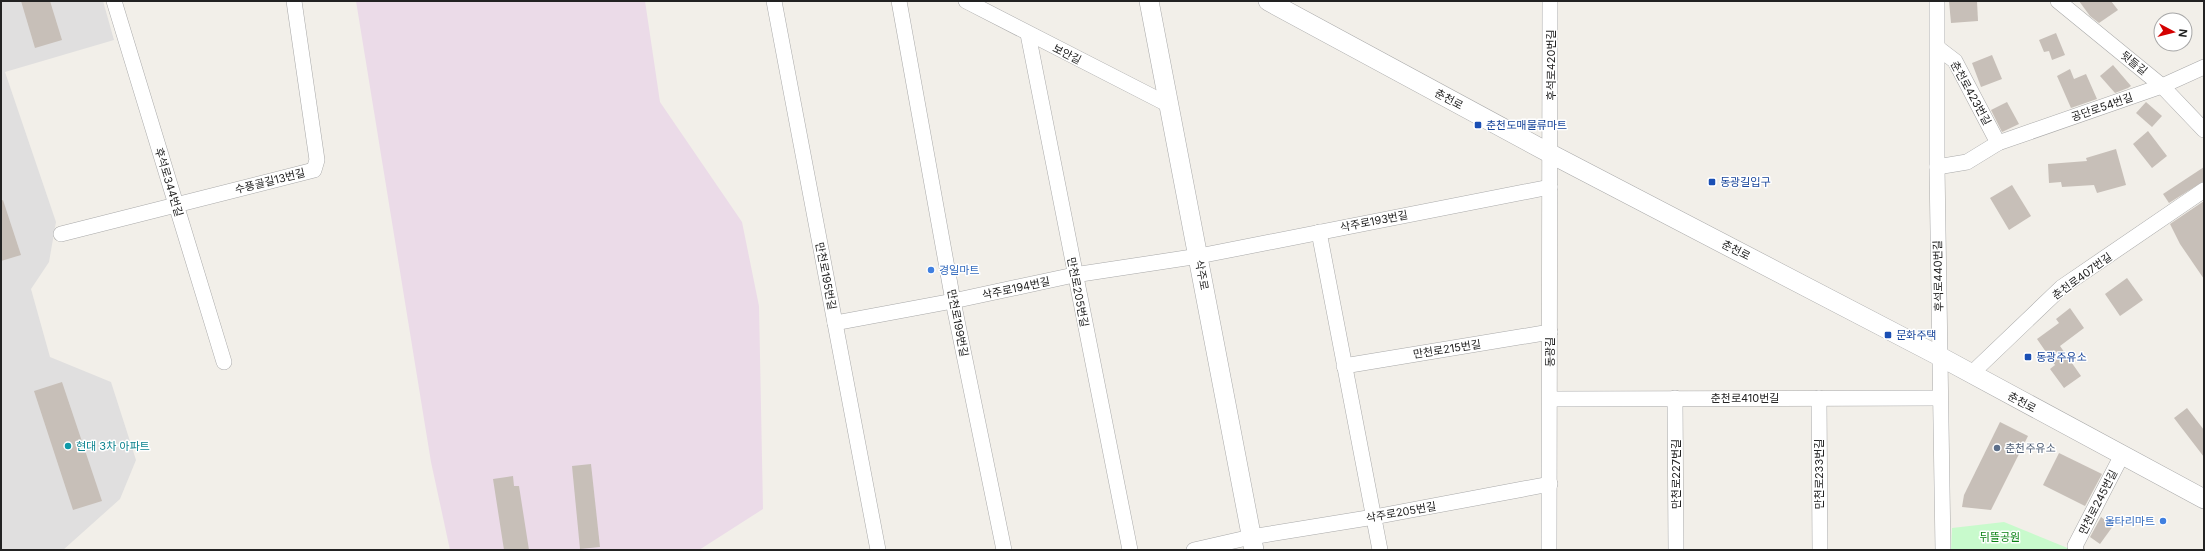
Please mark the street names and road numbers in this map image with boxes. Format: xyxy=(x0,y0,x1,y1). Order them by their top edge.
street label: 후석로420번길 xyxy=(1544,29,1558,101)
street label: 보안길 xyxy=(1050,41,1084,67)
street label: 뒷들길 xyxy=(2118,48,2150,78)
street label: 춘천로423번길 xyxy=(1948,58,1994,128)
street label: 춘천로 xyxy=(1432,86,1466,112)
street label: 공단로54번길 xyxy=(2069,90,2135,124)
street label: 후석로344번길 xyxy=(152,146,186,218)
street label: 수풍골길13번길 xyxy=(233,165,307,197)
street label: 삭주로193번길 xyxy=(1339,208,1409,234)
street label: 춘천로 xyxy=(1719,237,1753,263)
street label: 후석로440번길 xyxy=(1930,240,1946,312)
street label: 만천로195번길 xyxy=(813,241,839,311)
street label: 춘천로407번길 xyxy=(2049,250,2115,302)
street label: 만천로205번길 xyxy=(1064,256,1092,328)
street label: 삭주로 xyxy=(1192,259,1212,291)
street label: 삭주로194번길 xyxy=(981,274,1051,302)
street label: 만천로199번길 xyxy=(945,288,971,358)
street label: 만천로215번길 xyxy=(1412,337,1482,361)
street label: 동광길 xyxy=(1543,337,1557,367)
street label: 춘천로 xyxy=(2005,389,2039,415)
street label: 춘천로410번길 xyxy=(1711,391,1779,405)
street label: 만천로227번길 xyxy=(1669,439,1683,509)
street label: 만천로233번길 xyxy=(1812,439,1826,509)
street label: 만천로245번길 xyxy=(2076,467,2120,537)
street label: 삭주로205번길 xyxy=(1365,499,1437,525)

